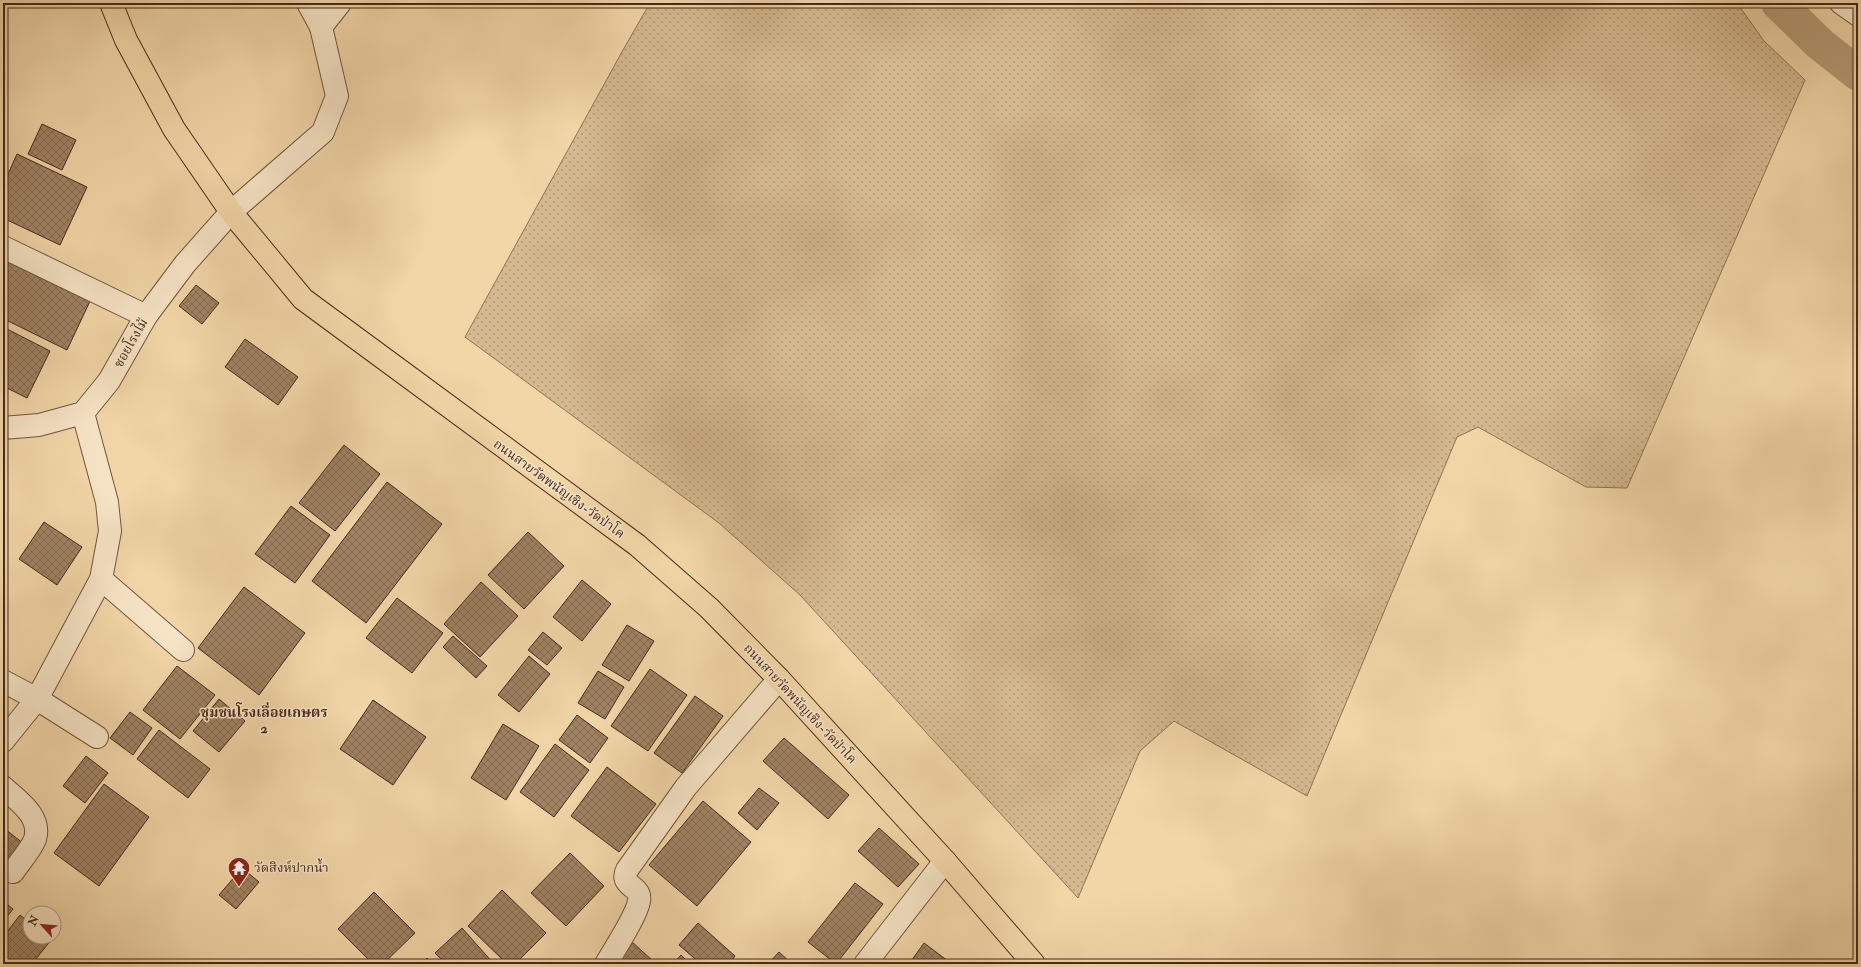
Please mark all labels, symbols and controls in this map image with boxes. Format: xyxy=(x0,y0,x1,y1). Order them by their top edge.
street label: ซอยโรงไม้ xyxy=(110,315,151,370)
street label: ถนนสายวัดพนัญเชิง-วัดป่าโค xyxy=(490,435,628,542)
street label: ถนนสายวัดพนัญเชิง-วัดป่าโค xyxy=(740,640,861,767)
district label: ชุมชนโรงเลื่อยเกษตร 2 xyxy=(201,702,327,737)
temple icon: วัดสิงห์ปากน้ำ xyxy=(226,855,252,888)
place label: วัดสิงห์ปากน้ำ xyxy=(254,858,329,876)
north arrow xyxy=(22,905,62,945)
text: N xyxy=(25,912,42,929)

